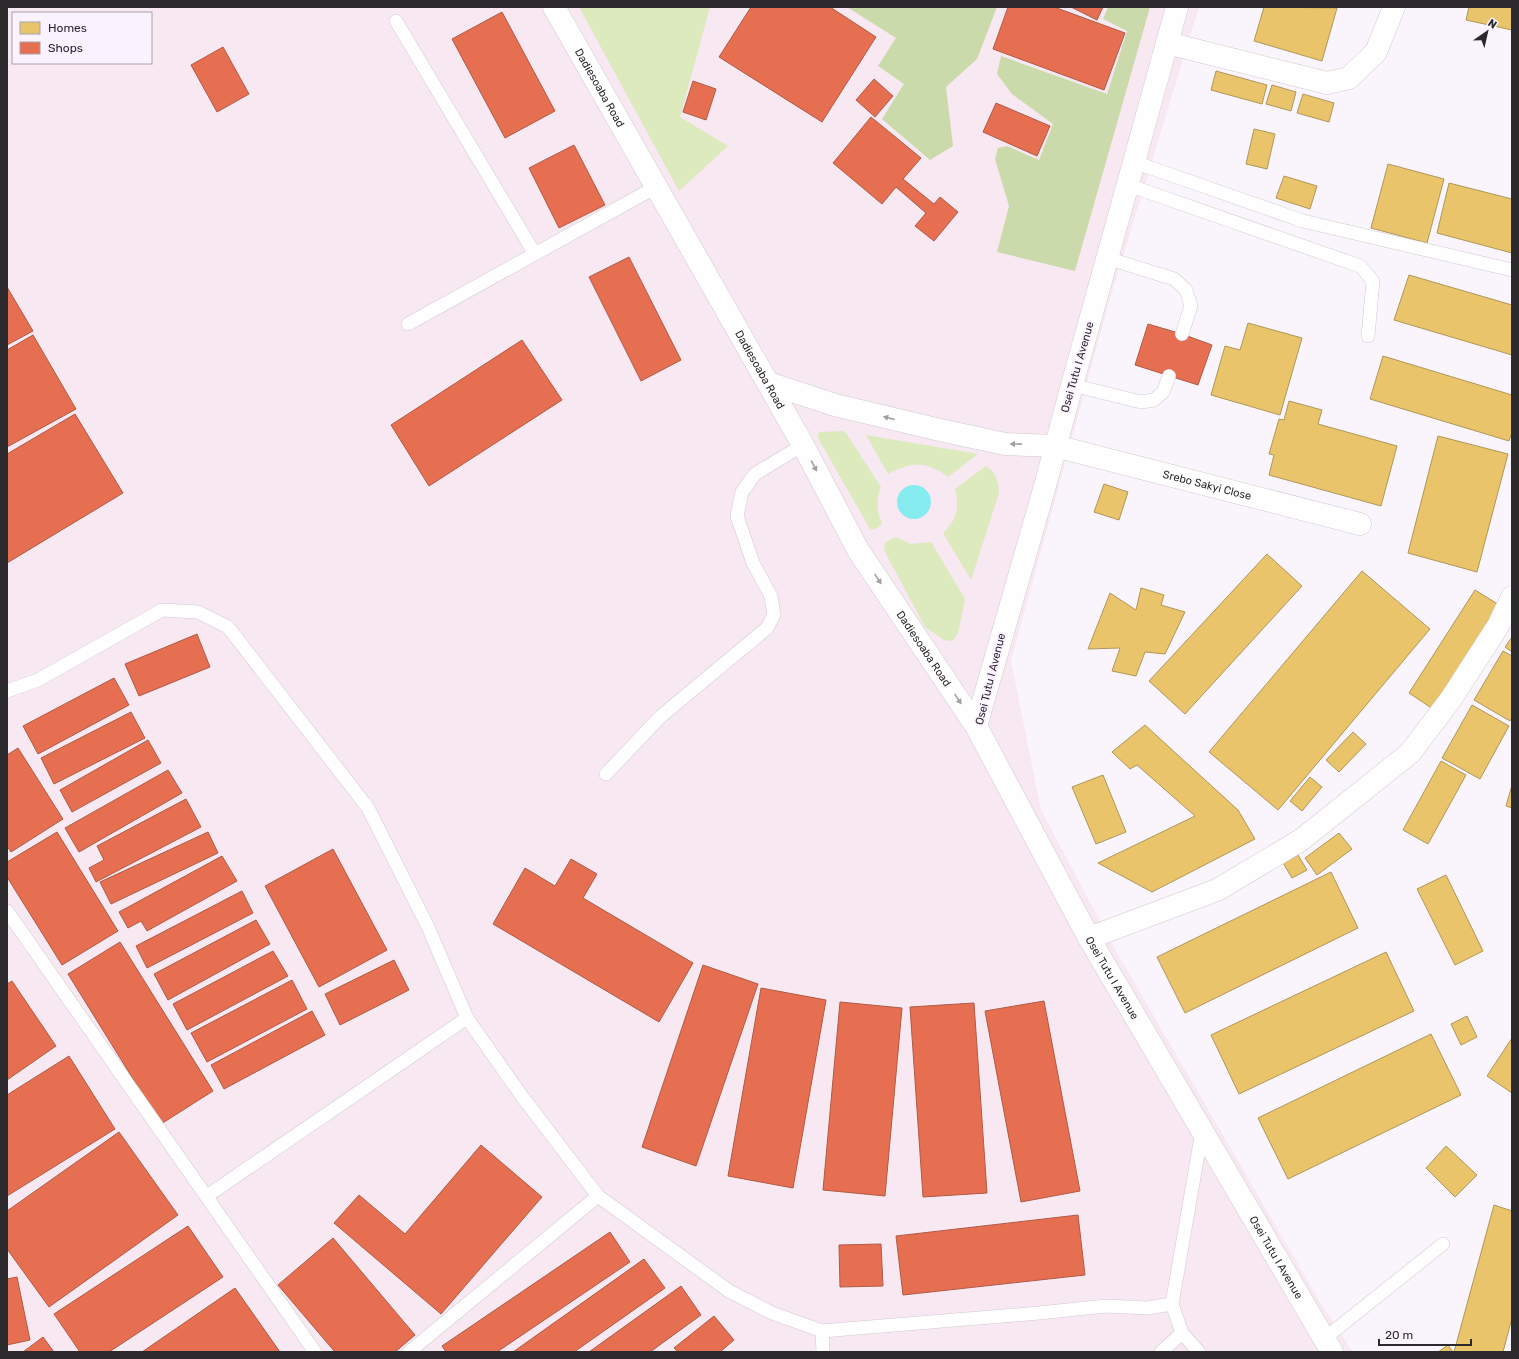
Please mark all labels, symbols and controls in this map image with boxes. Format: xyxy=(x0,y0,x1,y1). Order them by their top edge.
legend xyxy=(12,12,152,64)
north arrow xyxy=(1467,12,1507,52)
text: N xyxy=(1485,17,1499,32)
text: Homes xyxy=(48,21,87,35)
text: Shops xyxy=(48,41,83,55)
street label: Dadiesoaba Road xyxy=(572,46,627,130)
street label: Osei Tutu I Avenue xyxy=(1058,320,1097,414)
street label: Dadiesoaba Road xyxy=(732,328,787,411)
one-way arrow xyxy=(883,415,895,421)
one-way arrow xyxy=(1009,441,1022,447)
one-way arrow xyxy=(811,460,817,472)
street label: Srebo Sakyi Close xyxy=(1161,468,1253,503)
one-way arrow xyxy=(874,574,882,585)
street label: Dadiesoaba Road xyxy=(894,608,954,689)
street label: Osei Tutu I Avenue xyxy=(973,632,1008,726)
one-way arrow xyxy=(954,694,961,705)
street label: Osei Tutu I Avenue xyxy=(1083,934,1141,1022)
street label: Osei Tutu I Avenue xyxy=(1247,1214,1305,1301)
scale bar xyxy=(1379,1321,1471,1347)
text: 20 m xyxy=(1385,1328,1413,1342)

